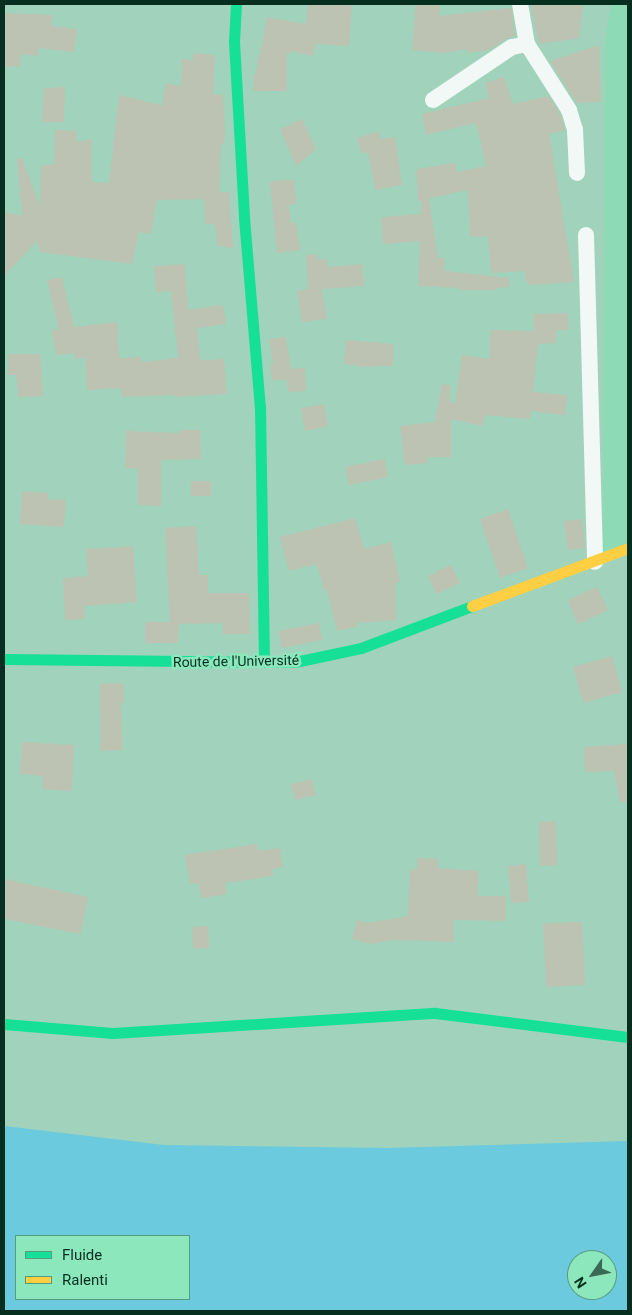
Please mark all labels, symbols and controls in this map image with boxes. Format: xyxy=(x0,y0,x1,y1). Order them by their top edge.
street label: Route de l'Université xyxy=(173,652,299,670)
legend xyxy=(15,1235,190,1300)
text: Fluide xyxy=(62,1246,102,1264)
north arrow xyxy=(567,1250,617,1300)
text: Ralenti xyxy=(62,1271,108,1289)
text: N xyxy=(571,1274,590,1291)

